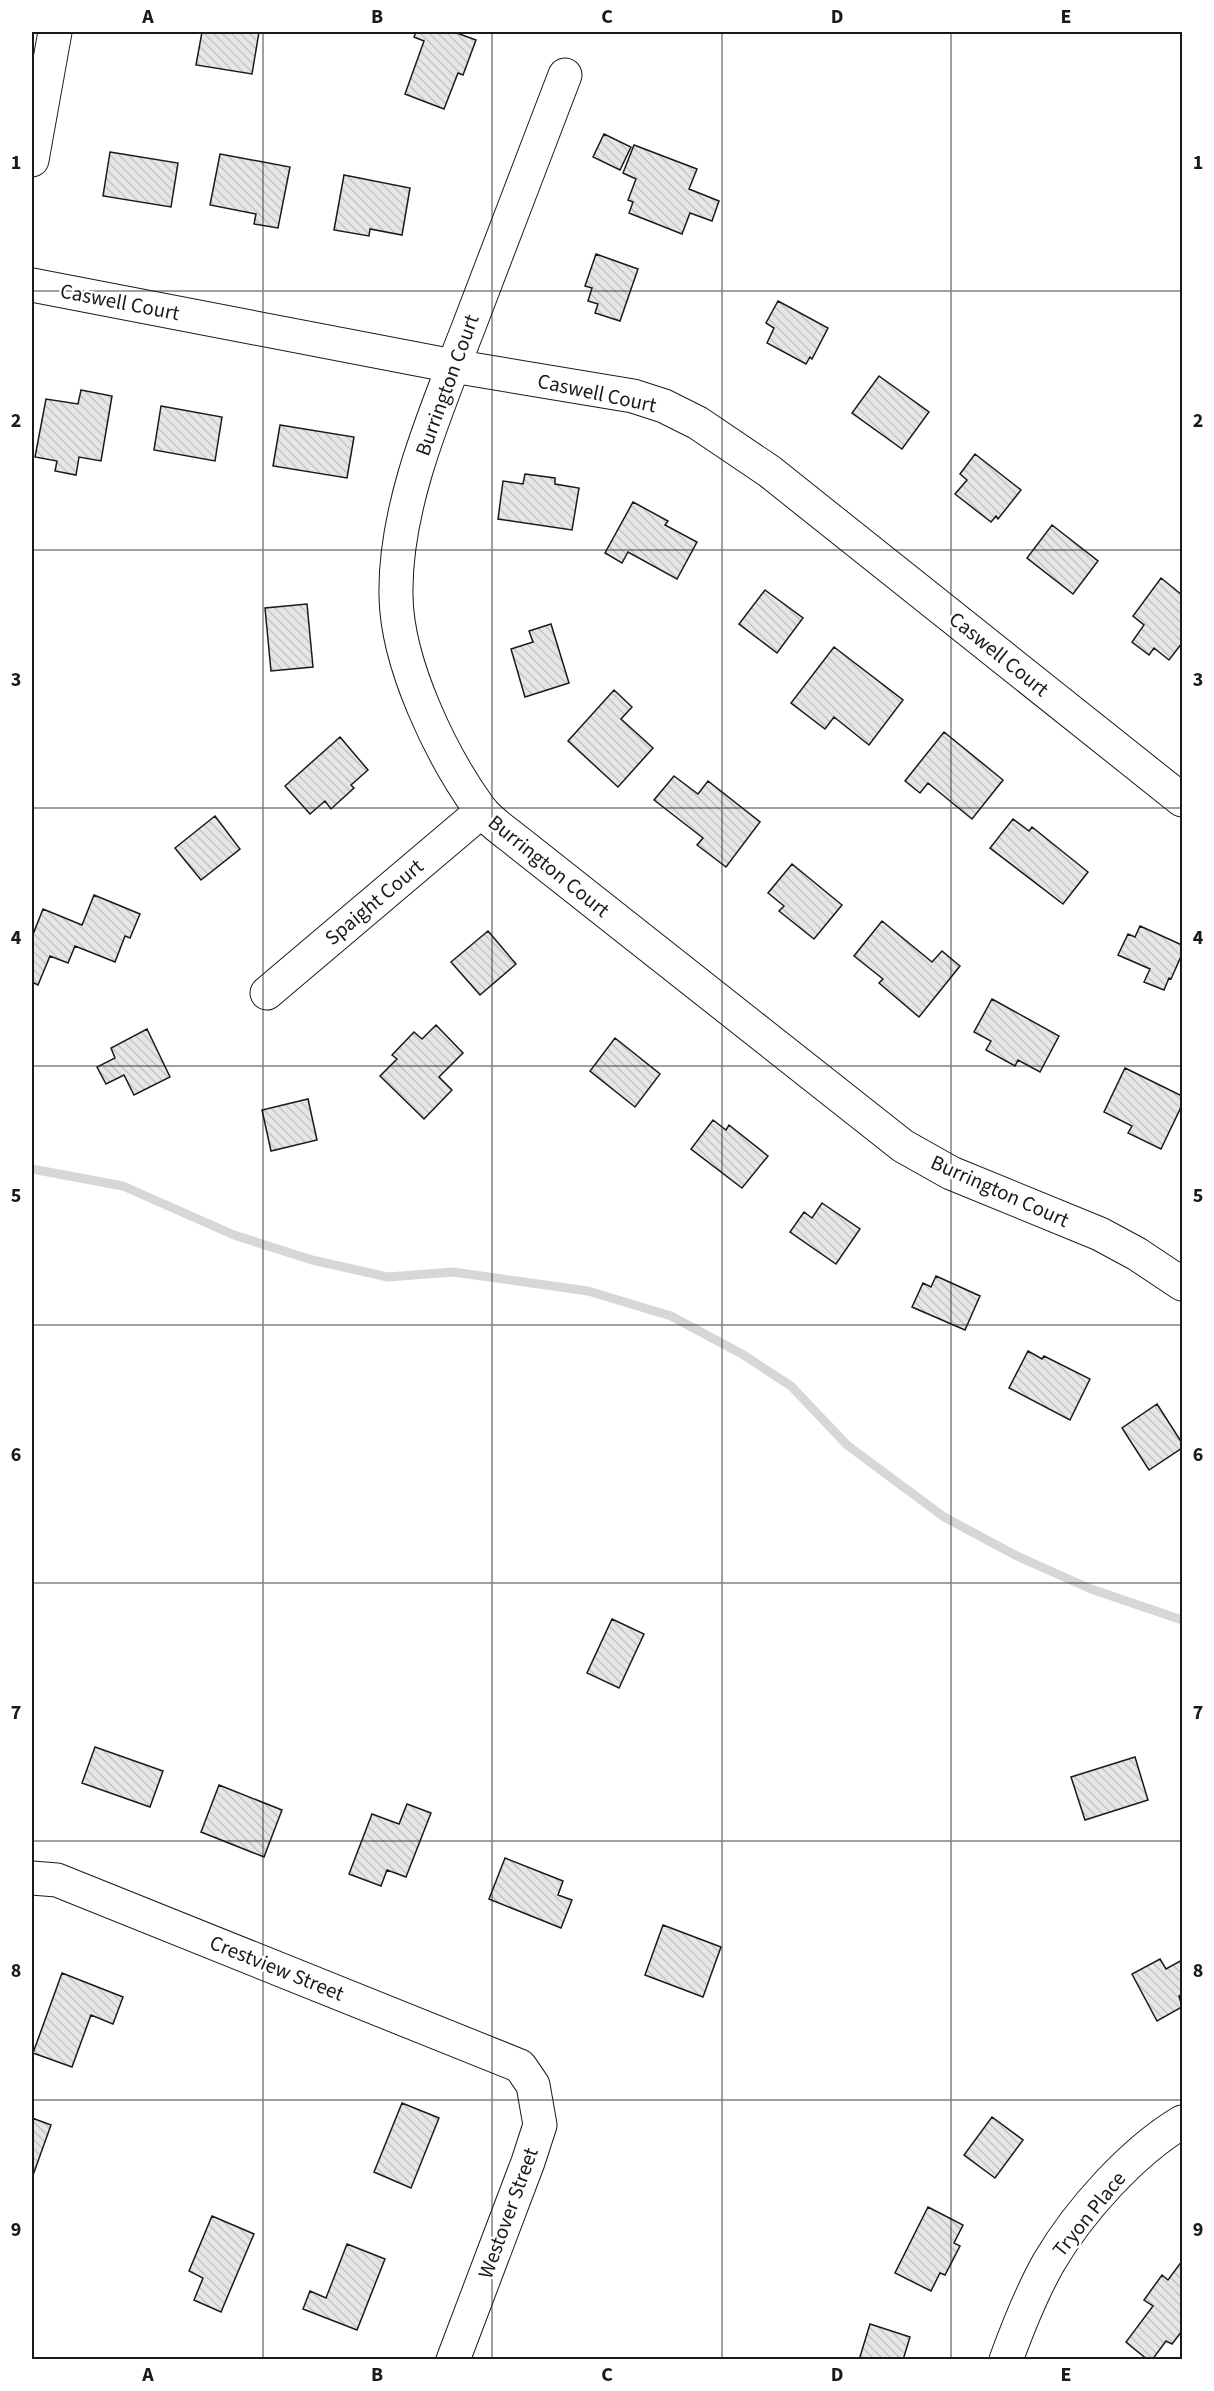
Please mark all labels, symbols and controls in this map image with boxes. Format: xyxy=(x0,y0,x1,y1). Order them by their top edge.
text: A xyxy=(141,3,154,31)
text: B xyxy=(371,3,383,31)
text: C xyxy=(601,3,613,31)
text: D xyxy=(831,3,843,31)
text: E xyxy=(1061,3,1071,31)
text: 1 xyxy=(11,149,21,177)
text: 1 xyxy=(1193,149,1203,177)
street label: Caswell Court xyxy=(58,276,182,328)
street label: Burrington Court xyxy=(407,310,487,460)
street label: Caswell Court xyxy=(535,366,659,420)
text: 2 xyxy=(11,407,21,435)
text: 2 xyxy=(1193,407,1203,435)
street label: Caswell Court xyxy=(943,604,1055,704)
text: 3 xyxy=(11,666,21,694)
text: 3 xyxy=(1193,666,1203,694)
street label: Burrington Court xyxy=(482,808,616,924)
street label: Spaight Court xyxy=(318,852,430,952)
text: 4 xyxy=(11,924,22,952)
text: 4 xyxy=(1193,924,1204,952)
street label: Burrington Court xyxy=(926,1147,1074,1235)
text: 5 xyxy=(11,1182,21,1210)
text: 5 xyxy=(1193,1182,1203,1210)
text: 6 xyxy=(11,1441,21,1469)
text: 6 xyxy=(1193,1441,1203,1469)
text: 7 xyxy=(11,1699,21,1727)
text: 7 xyxy=(1193,1699,1203,1727)
street label: Crestview Street xyxy=(205,1927,349,2009)
text: 8 xyxy=(11,1957,21,1985)
text: 8 xyxy=(1193,1957,1203,1985)
street label: Westover Street xyxy=(470,2143,546,2283)
street label: Tryon Place xyxy=(1045,2165,1133,2263)
text: 9 xyxy=(11,2216,21,2244)
text: 9 xyxy=(1193,2216,1203,2244)
text: A xyxy=(141,2361,154,2389)
text: B xyxy=(371,2361,383,2389)
text: C xyxy=(601,2361,613,2389)
text: D xyxy=(831,2361,843,2389)
text: E xyxy=(1061,2361,1071,2389)

